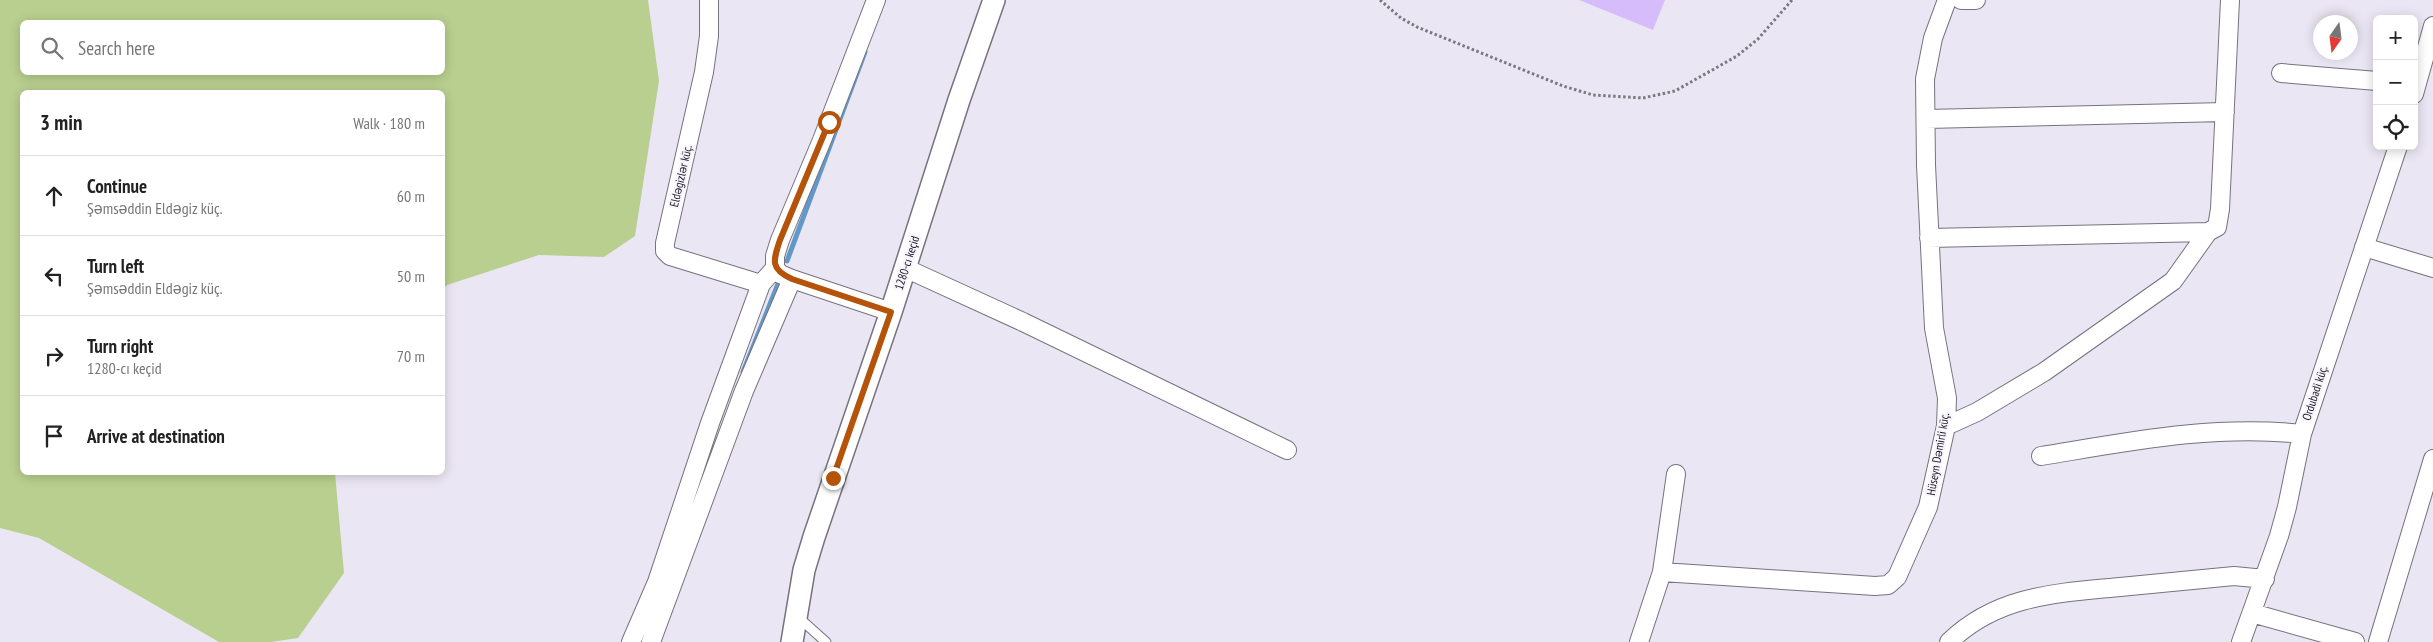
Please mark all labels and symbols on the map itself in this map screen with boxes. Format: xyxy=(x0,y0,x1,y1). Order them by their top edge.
north arrow xyxy=(2313,15,2358,60)
route start xyxy=(818,111,841,134)
street label: Eldəgizlər küç. xyxy=(666,143,695,209)
street label: 1280-cı keçid xyxy=(891,234,922,292)
street label: Ordubadi küç. xyxy=(2299,363,2330,422)
street label: Hüseyn Dəmirli küç. xyxy=(1923,411,1952,496)
route end xyxy=(822,467,845,490)

